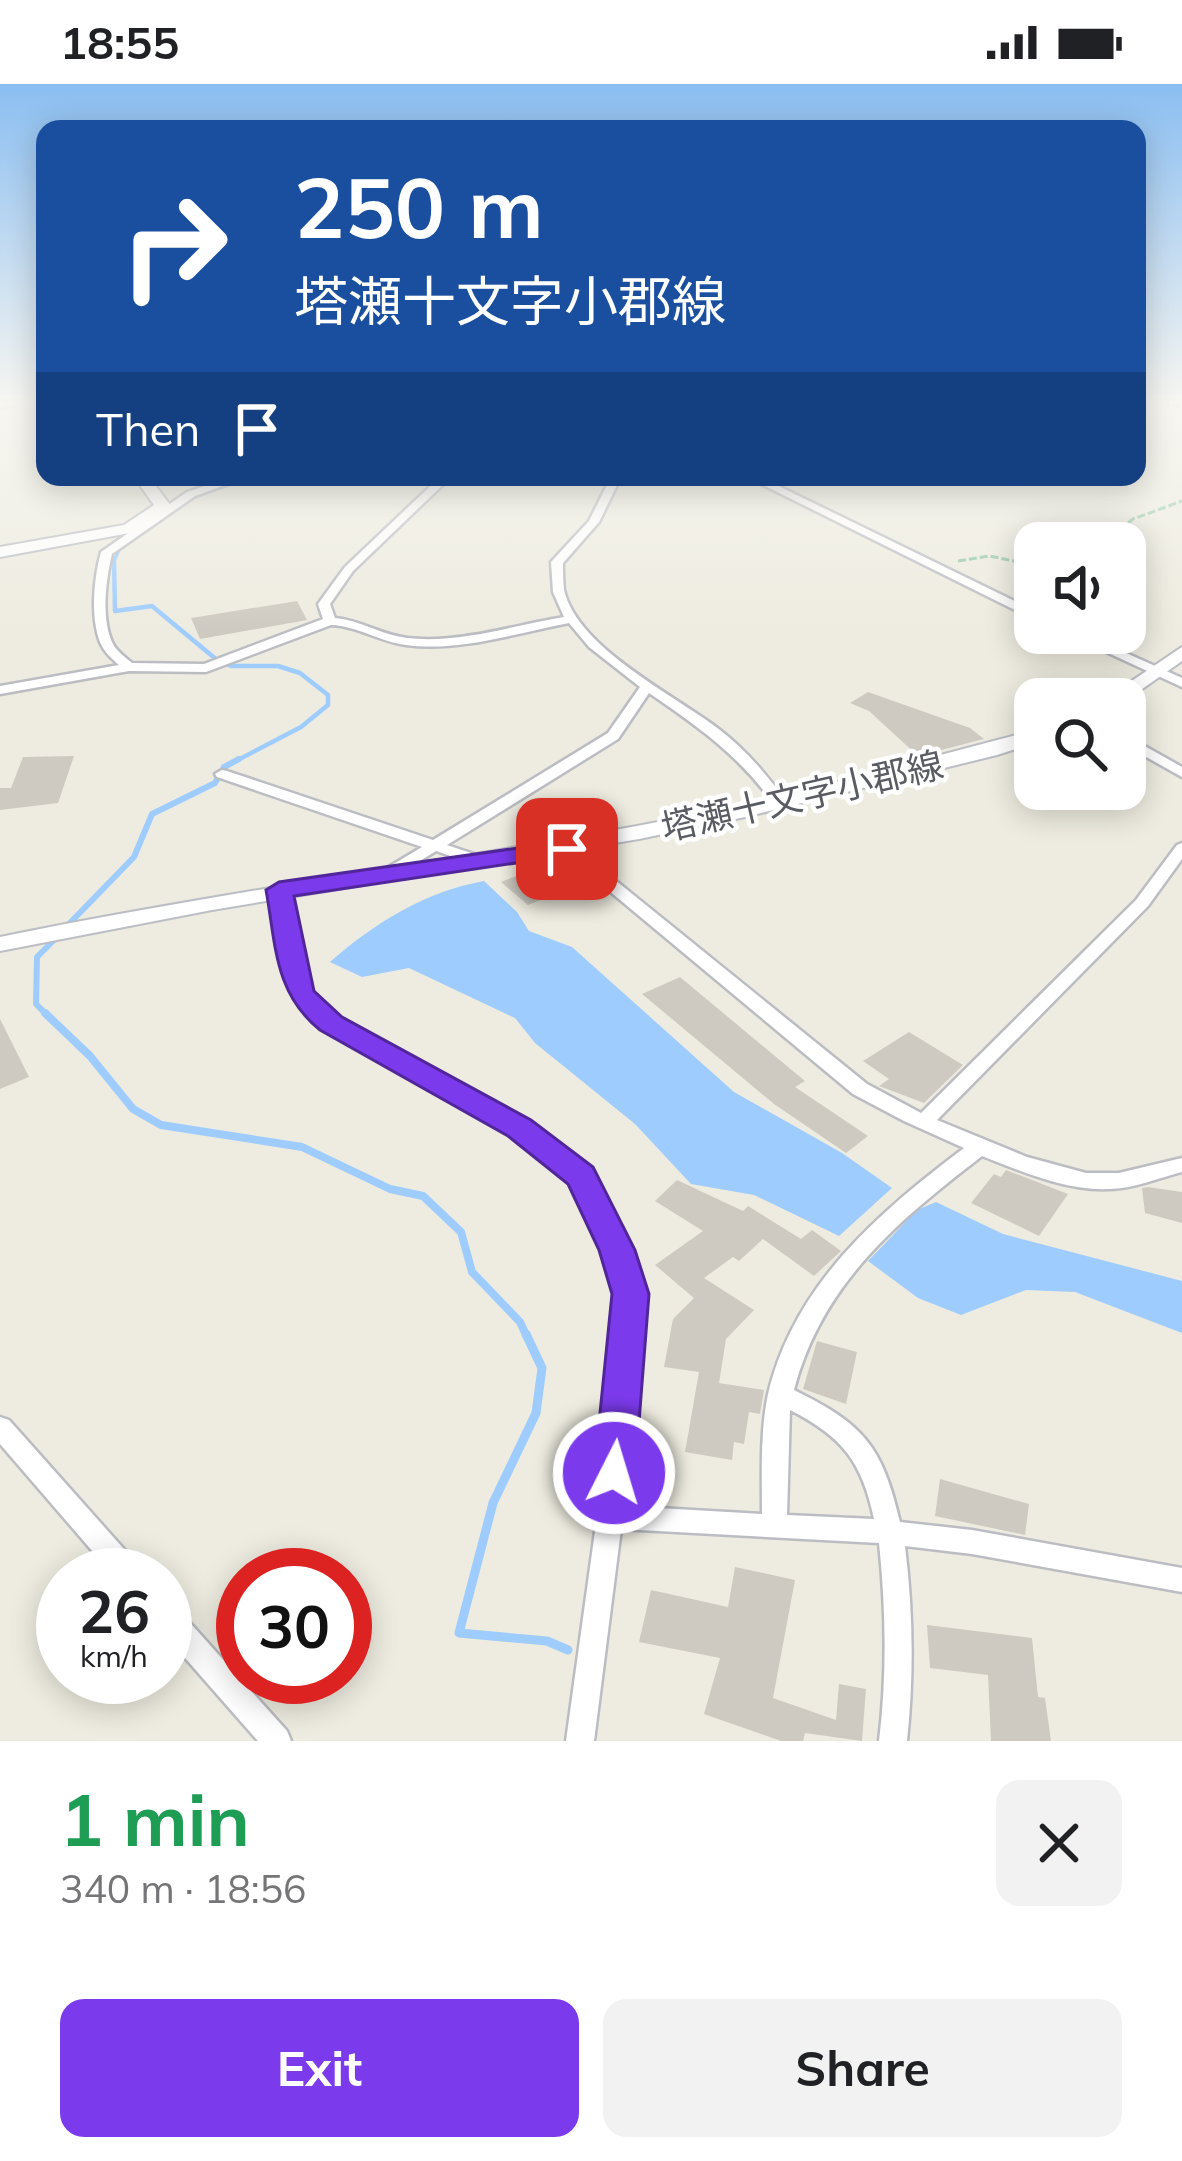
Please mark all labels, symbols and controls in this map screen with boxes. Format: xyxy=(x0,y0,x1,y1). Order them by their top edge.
text: 18:55 xyxy=(60,14,179,70)
text: 250 m xyxy=(294,154,544,259)
icon: right xyxy=(96,168,252,324)
text: 塔瀬十文字小郡線 xyxy=(294,267,726,335)
icon: arrive xyxy=(224,396,290,462)
text: Then xyxy=(96,401,200,457)
map controls xyxy=(1014,522,1146,810)
button: sound xyxy=(1014,522,1146,654)
button: search xyxy=(1014,678,1146,810)
street label: 塔瀬十文字小郡線 xyxy=(657,741,947,850)
pin xyxy=(516,798,618,900)
icon: arrive xyxy=(534,816,600,882)
position arrow xyxy=(551,1410,677,1536)
speed limit sign: 30 xyxy=(216,1548,372,1704)
text: 26 xyxy=(78,1573,150,1648)
text: km/h xyxy=(80,1637,148,1675)
text: 1 min xyxy=(60,1774,250,1864)
button: close xyxy=(996,1780,1122,1906)
text: 340 m · 18:56 xyxy=(60,1864,306,1913)
button: Exit xyxy=(60,1999,579,2137)
button: Share xyxy=(603,1999,1122,2137)

